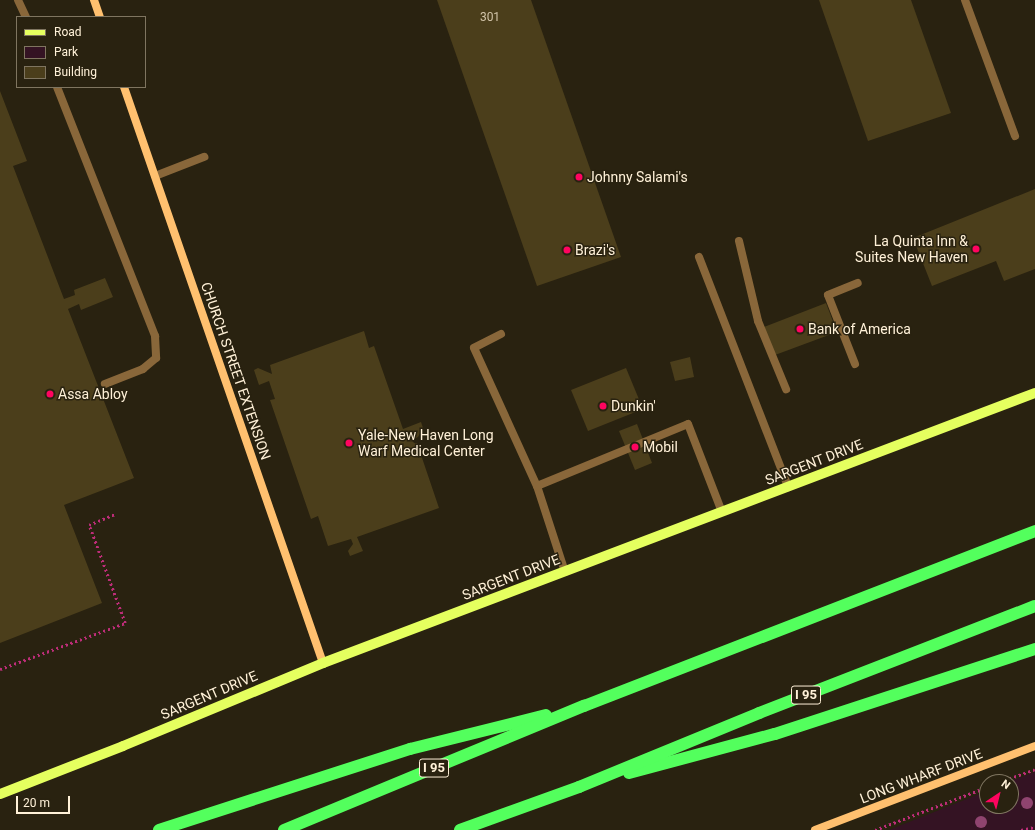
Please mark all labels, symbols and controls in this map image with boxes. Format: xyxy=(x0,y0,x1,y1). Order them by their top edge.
house number: 301 xyxy=(480,11,500,25)
legend xyxy=(16,16,146,88)
text: Road xyxy=(54,25,82,39)
text: Park xyxy=(54,45,78,59)
text: Building xyxy=(54,65,97,79)
place label: Johnny Salami's xyxy=(587,169,688,185)
marker: Johnny Salami's xyxy=(574,172,584,182)
place label: La Quinta Inn & Suites New Haven xyxy=(855,233,968,266)
place label: Brazi's xyxy=(575,242,615,258)
marker: La Quinta Inn & Suites New Haven xyxy=(971,244,981,254)
marker: Brazi's xyxy=(562,245,572,255)
street label: CHURCH STREET EXTENSION xyxy=(198,280,274,462)
place label: Bank of America xyxy=(808,321,911,337)
marker: Bank of America xyxy=(795,324,805,334)
place label: Assa Abloy xyxy=(58,386,128,402)
marker: Assa Abloy xyxy=(45,389,55,399)
place label: Dunkin' xyxy=(611,398,656,414)
marker: Dunkin' xyxy=(598,401,608,411)
place label: Yale-New Haven Long Warf Medical Center xyxy=(358,427,494,460)
street label: SARGENT DRIVE xyxy=(763,436,865,488)
marker: Yale-New Haven Long Warf Medical Center xyxy=(343,437,355,449)
place label: Mobil xyxy=(643,439,678,455)
marker: Mobil xyxy=(630,442,640,452)
street label: SARGENT DRIVE xyxy=(460,551,562,603)
street label: SARGENT DRIVE xyxy=(158,667,260,723)
road number: I 95 xyxy=(791,684,821,706)
street label: LONG WHARF DRIVE xyxy=(857,745,985,807)
road number: I 95 xyxy=(419,757,449,779)
north arrow xyxy=(979,774,1019,814)
text: N xyxy=(999,777,1012,792)
scale bar xyxy=(18,788,72,814)
text: 20 m xyxy=(23,796,50,810)

